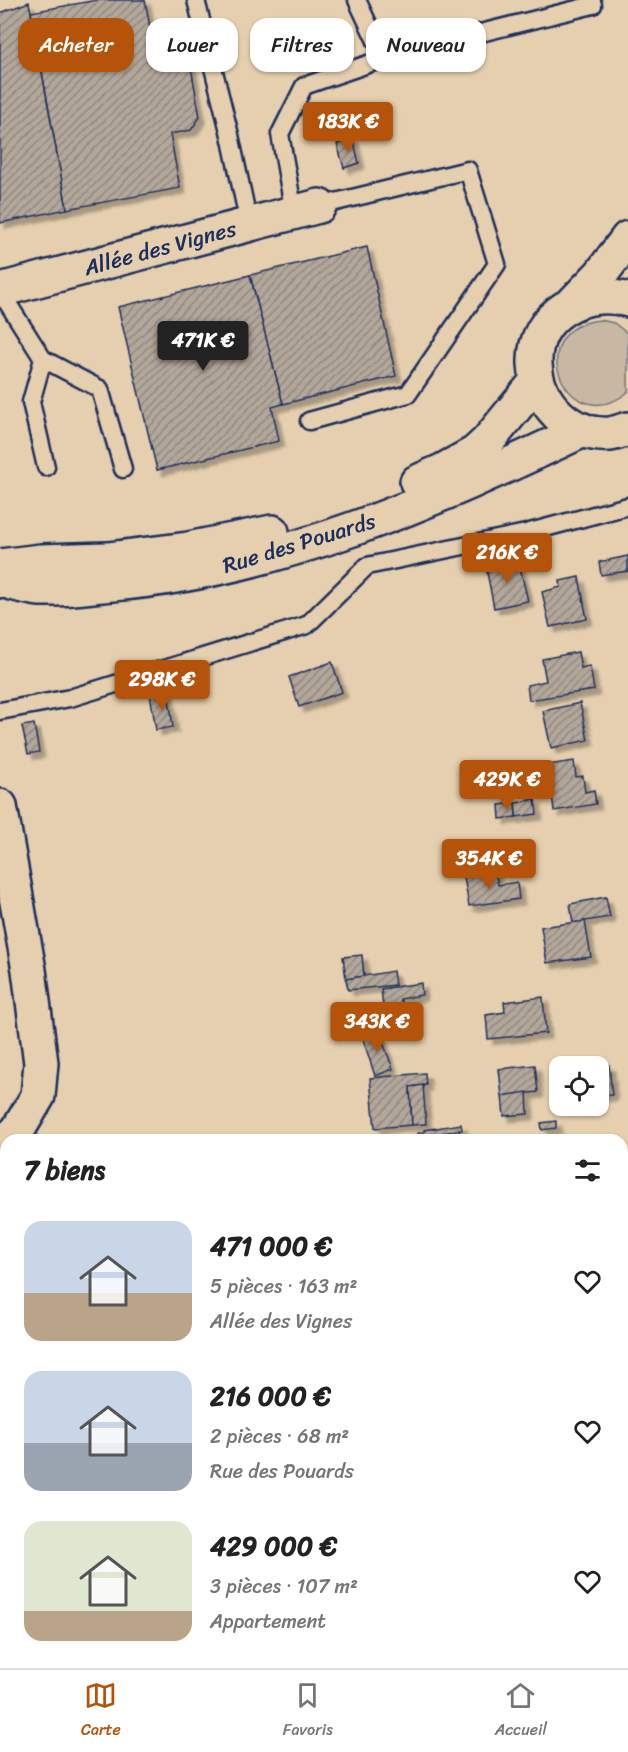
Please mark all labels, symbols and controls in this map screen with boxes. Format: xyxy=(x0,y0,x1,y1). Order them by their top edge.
chip: Acheter xyxy=(18,18,134,72)
chip: Louer xyxy=(146,18,238,72)
chip: Filtres xyxy=(250,18,354,72)
chip: Nouveau xyxy=(366,18,486,72)
pin: 183K € xyxy=(299,102,397,153)
text: 183K € xyxy=(317,104,379,139)
street label: Allée des Vignes xyxy=(78,209,241,287)
pin: 471K € xyxy=(154,321,252,372)
text: 471K € xyxy=(171,323,235,358)
street label: Rue des Pouards xyxy=(218,501,381,585)
pin: 216K € xyxy=(458,533,556,584)
text: 216K € xyxy=(476,535,538,570)
pin: 298K € xyxy=(113,660,211,711)
text: 298K € xyxy=(129,662,195,697)
pin: 429K € xyxy=(458,760,556,811)
text: 429K € xyxy=(474,762,540,797)
pin: 354K € xyxy=(440,839,538,890)
text: 354K € xyxy=(456,841,522,876)
pin: 343K € xyxy=(328,1002,426,1053)
text: 343K € xyxy=(344,1004,410,1039)
map controls xyxy=(549,1056,609,1116)
button: locate xyxy=(549,1056,609,1116)
text: 7 biens xyxy=(24,1147,105,1193)
icon: filters xyxy=(571,1154,604,1187)
text: 471 000 € xyxy=(210,1223,332,1269)
icon: home xyxy=(72,1245,144,1317)
icon: heart xyxy=(571,1265,604,1298)
text: 5 pièces · 163 m² xyxy=(210,1269,357,1304)
text: Allée des Vignes xyxy=(210,1304,352,1339)
text: 216 000 € xyxy=(210,1373,331,1419)
icon: home xyxy=(72,1395,144,1467)
icon: heart xyxy=(571,1415,604,1448)
text: 2 pièces · 68 m² xyxy=(210,1419,349,1454)
text: Rue des Pouards xyxy=(210,1454,354,1489)
text: 429 000 € xyxy=(210,1523,337,1569)
icon: home xyxy=(72,1545,144,1617)
icon: heart xyxy=(571,1565,604,1598)
text: 3 pièces · 107 m² xyxy=(210,1569,358,1604)
text: Appartement xyxy=(210,1604,326,1639)
tab: Carte xyxy=(81,1679,121,1744)
tab: Favoris xyxy=(283,1679,333,1744)
tab: Accueil xyxy=(495,1679,547,1744)

